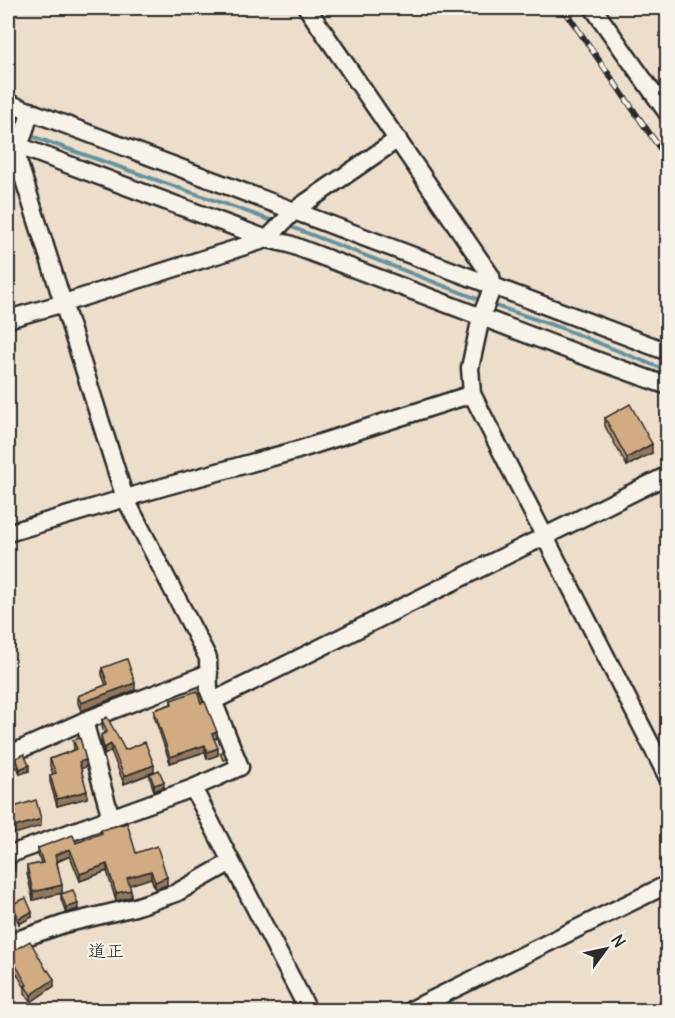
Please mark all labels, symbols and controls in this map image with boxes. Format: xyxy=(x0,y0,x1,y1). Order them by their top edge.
north arrow xyxy=(576,919,636,979)
text: N xyxy=(607,931,630,951)
district label: 道正 xyxy=(88,939,124,962)

